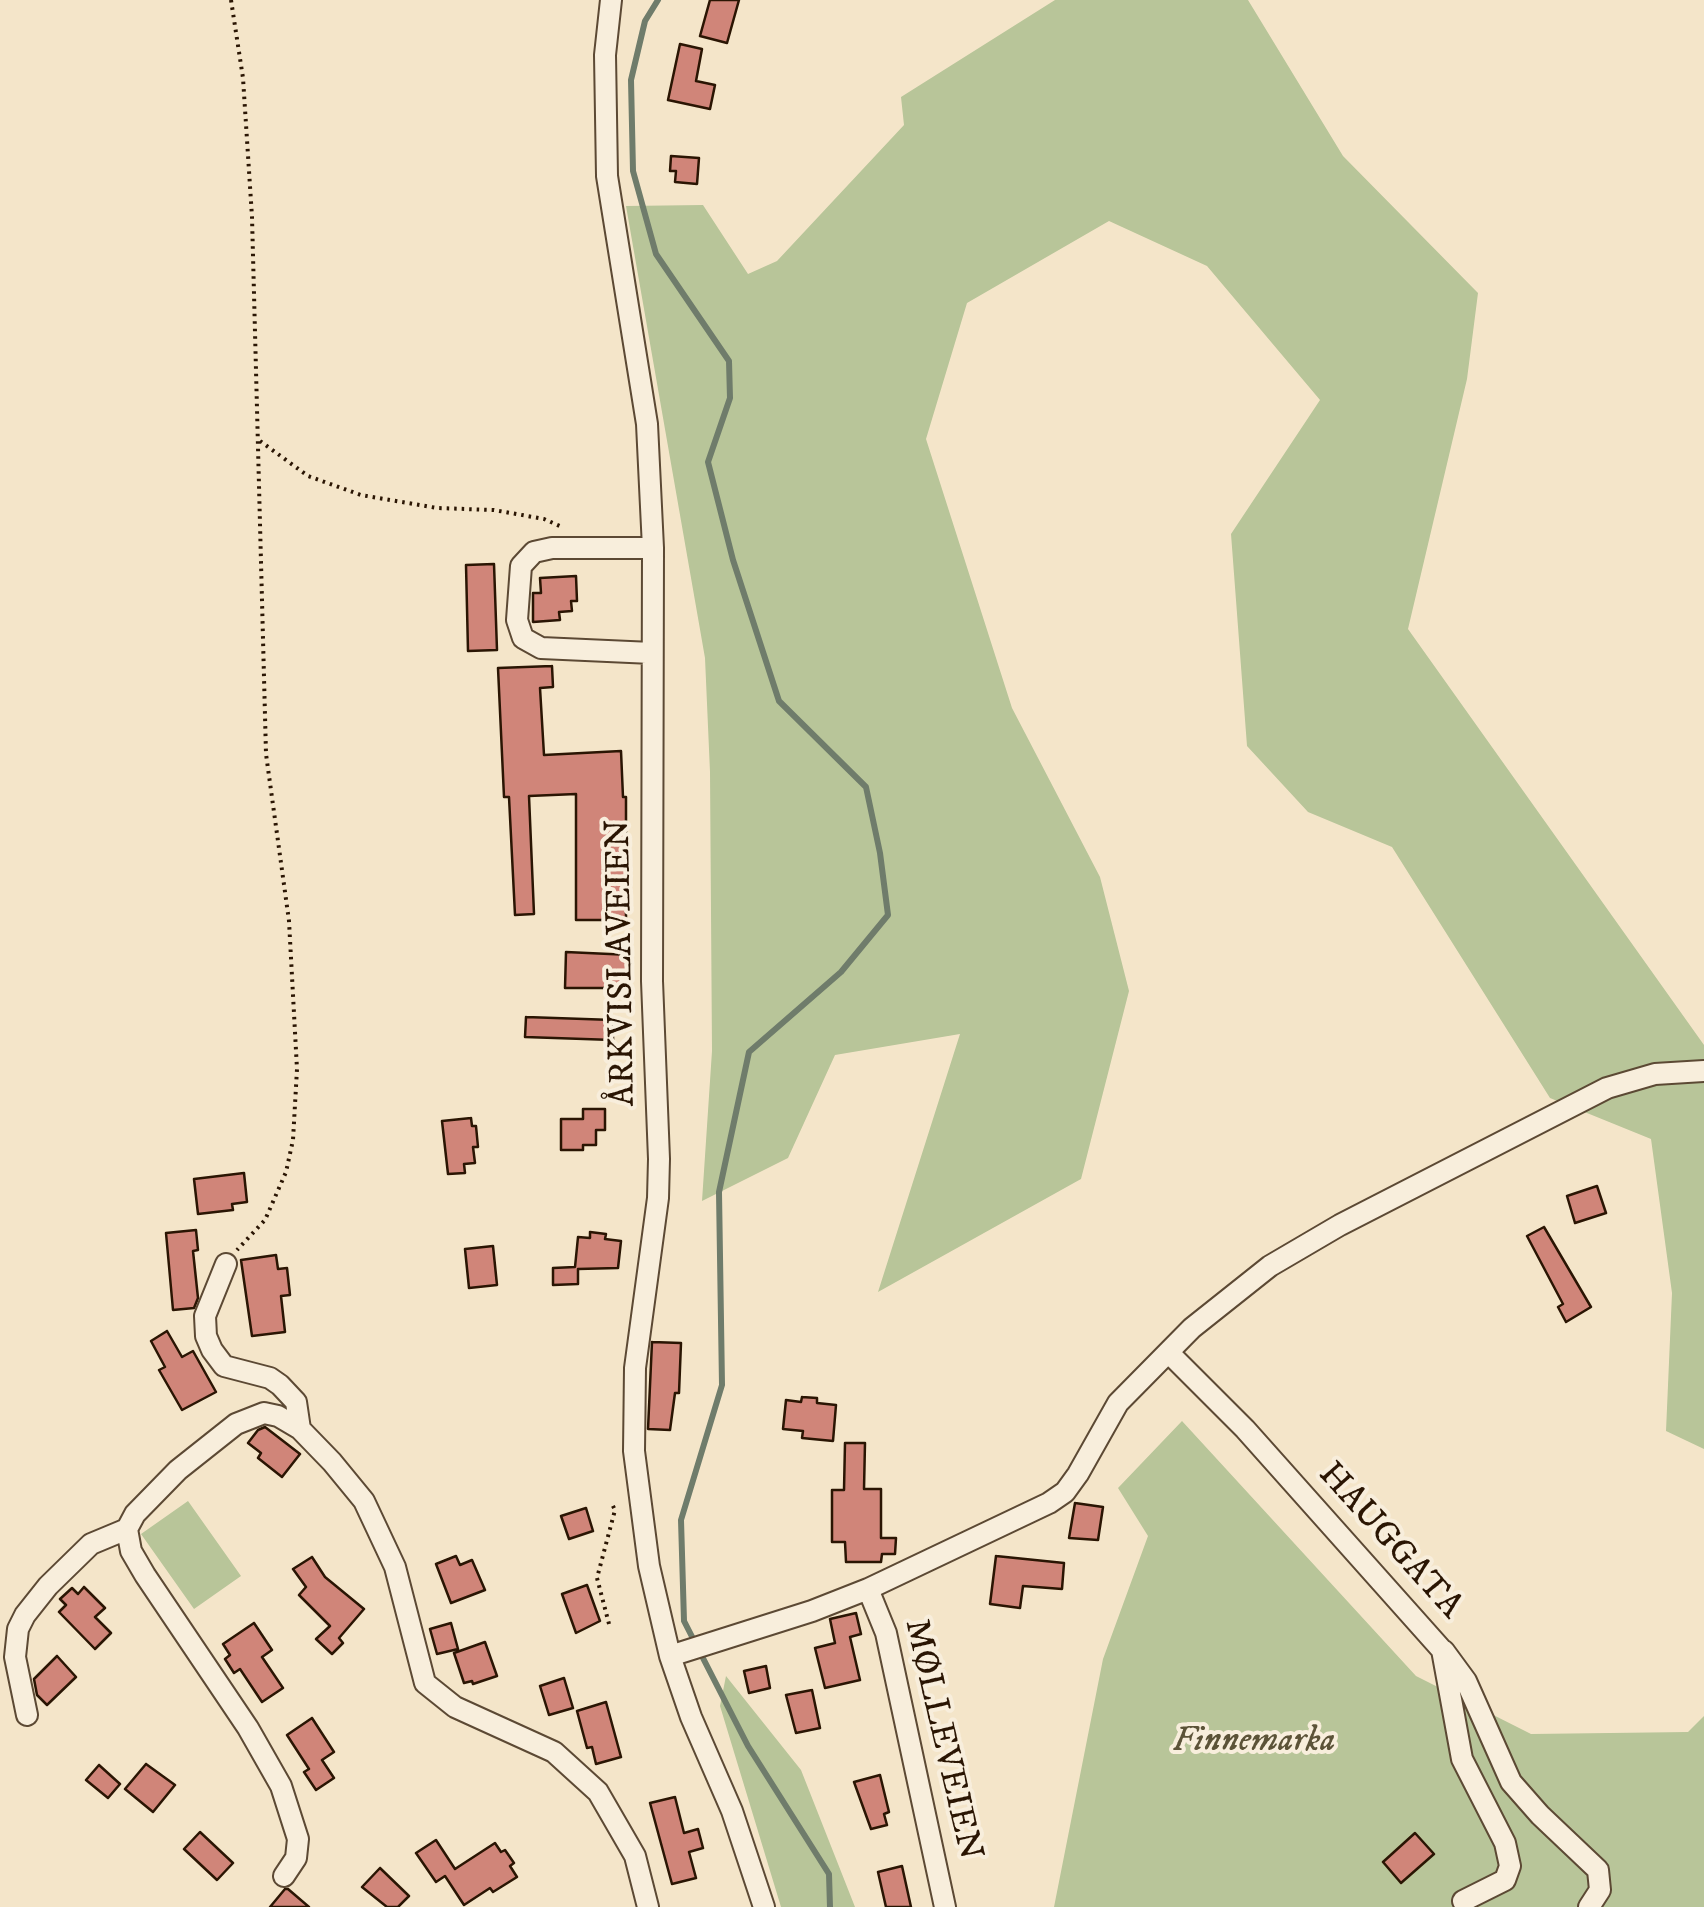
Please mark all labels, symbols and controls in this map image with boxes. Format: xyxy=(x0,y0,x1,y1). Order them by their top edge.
street label: ÅRKVISLAVEIEN xyxy=(599,819,647,1107)
street label: HAUGGATA xyxy=(1308,1455,1470,1629)
street label: MØLLEVEIEN xyxy=(893,1615,989,1865)
park label: Finnemarka xyxy=(1173,1722,1335,1764)

